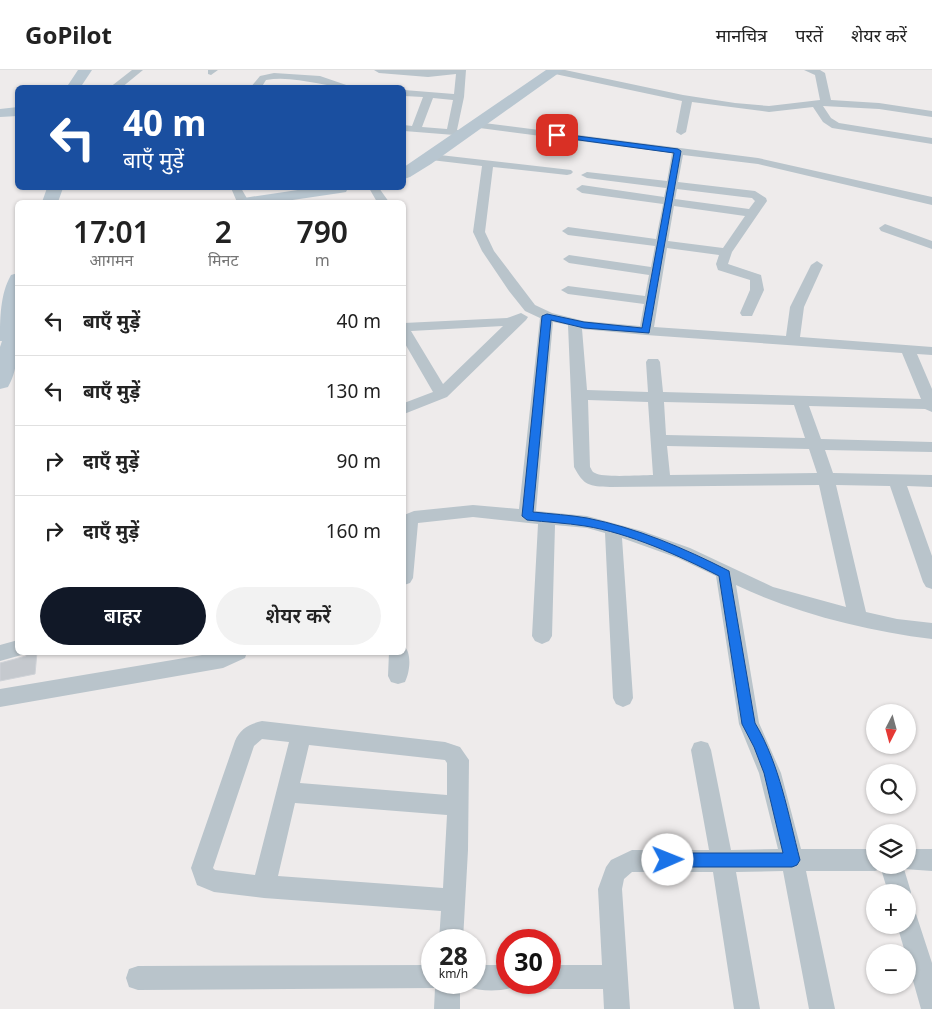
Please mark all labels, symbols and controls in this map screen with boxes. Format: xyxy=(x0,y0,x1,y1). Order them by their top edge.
text: GoPilot xyxy=(25,18,112,51)
text: मानचित्र xyxy=(716,23,767,47)
text: परतें xyxy=(795,23,823,47)
text: शेयर करें xyxy=(851,23,907,47)
text: 40 m xyxy=(123,99,206,146)
icon: left xyxy=(40,105,105,170)
pin xyxy=(536,114,578,156)
icon: arrive xyxy=(543,121,571,149)
text: बाएँ मुड़ें xyxy=(123,144,184,174)
text: 17:01 xyxy=(73,211,150,252)
text: 2 xyxy=(215,211,232,252)
text: 790 xyxy=(297,211,348,252)
text: आगमन xyxy=(90,249,133,271)
text: मिनट xyxy=(208,249,239,271)
text: m xyxy=(315,249,330,271)
icon: left xyxy=(40,307,68,335)
text: बाएँ मुड़ें xyxy=(83,308,140,334)
text: 40 m xyxy=(337,308,381,334)
icon: left xyxy=(40,377,68,405)
text: बाएँ मुड़ें xyxy=(83,378,140,404)
text: 130 m xyxy=(326,378,381,404)
icon: right xyxy=(40,447,68,475)
text: दाएँ मुड़ें xyxy=(83,448,139,474)
text: 90 m xyxy=(337,448,381,474)
icon: right xyxy=(40,517,68,545)
text: दाएँ मुड़ें xyxy=(83,518,139,544)
text: 160 m xyxy=(326,518,381,544)
button: बाहर xyxy=(40,587,206,645)
button: शेयर करें xyxy=(216,587,381,645)
north arrow xyxy=(866,704,916,754)
map controls xyxy=(866,704,916,994)
button: search xyxy=(866,764,916,814)
button: layers xyxy=(866,824,916,874)
position arrow xyxy=(641,833,693,885)
button: + xyxy=(866,884,916,934)
speed limit sign: 30 xyxy=(496,929,561,994)
text: 28 xyxy=(439,938,468,972)
button: − xyxy=(866,944,916,994)
text: km/h xyxy=(439,965,468,982)

